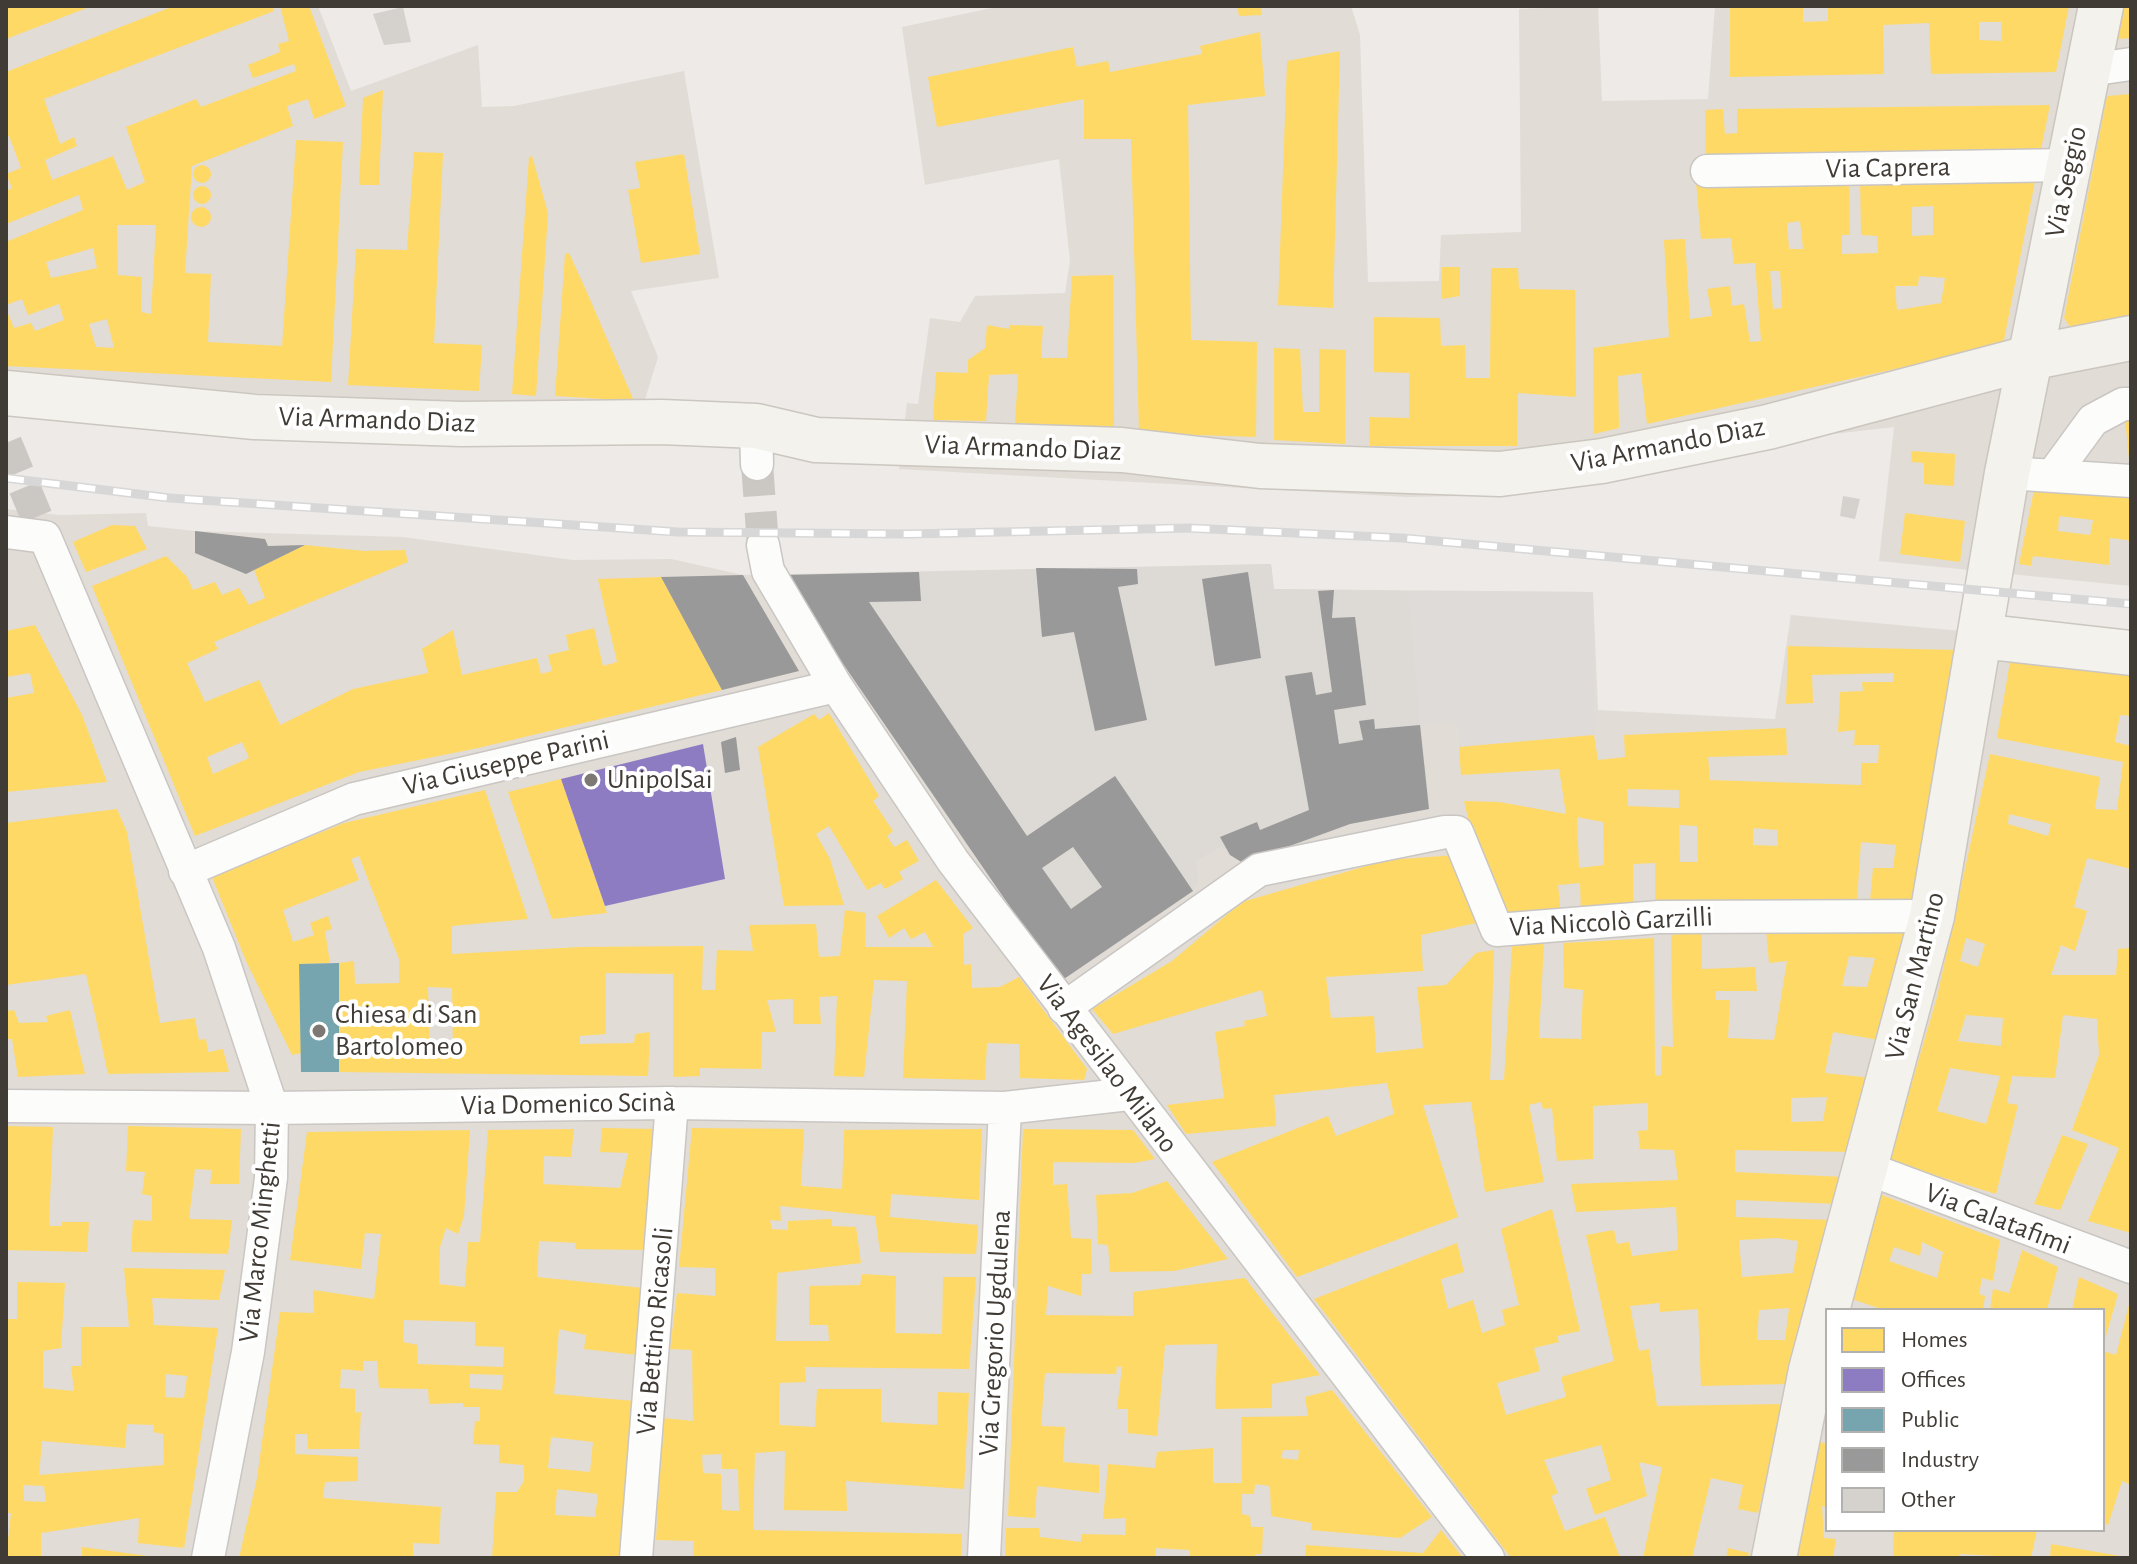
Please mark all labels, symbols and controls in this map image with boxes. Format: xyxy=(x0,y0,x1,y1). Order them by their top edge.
street label: Via Seggio xyxy=(2038,123,2094,241)
street label: Via Caprera xyxy=(1825,150,1951,186)
street label: Via Armando Diaz xyxy=(278,400,476,440)
street label: Via Armando Diaz xyxy=(1568,410,1768,480)
street label: Via Armando Diaz xyxy=(924,428,1122,468)
street label: Via Giuseppe Parini xyxy=(400,723,612,803)
place label: UnipolSai xyxy=(607,763,712,797)
marker: UnipolSai xyxy=(582,771,600,789)
street label: Via San Martino xyxy=(1878,889,1952,1063)
street label: Via Niccolò Garzilli xyxy=(1508,900,1714,944)
street label: Via Agesilao Milano xyxy=(1029,968,1185,1160)
place label: Chiesa di San Bartolomeo xyxy=(335,998,477,1064)
marker: Chiesa di San Bartolomeo xyxy=(310,1022,328,1040)
street label: Via Domenico Scinà xyxy=(460,1085,676,1123)
street label: Via Marco Minghetti xyxy=(232,1120,288,1344)
street label: Via Calatafimi xyxy=(1920,1176,2076,1262)
street label: Via Gregorio Ugdulena xyxy=(972,1209,1018,1457)
street label: Via Bettino Ricasoli xyxy=(629,1226,681,1436)
legend xyxy=(1825,1308,2105,1532)
text: Homes xyxy=(1901,1328,1968,1352)
text: Offices xyxy=(1901,1368,1966,1392)
text: Public xyxy=(1901,1408,1959,1432)
text: Industry xyxy=(1901,1448,1979,1472)
text: Other xyxy=(1901,1488,1955,1512)

